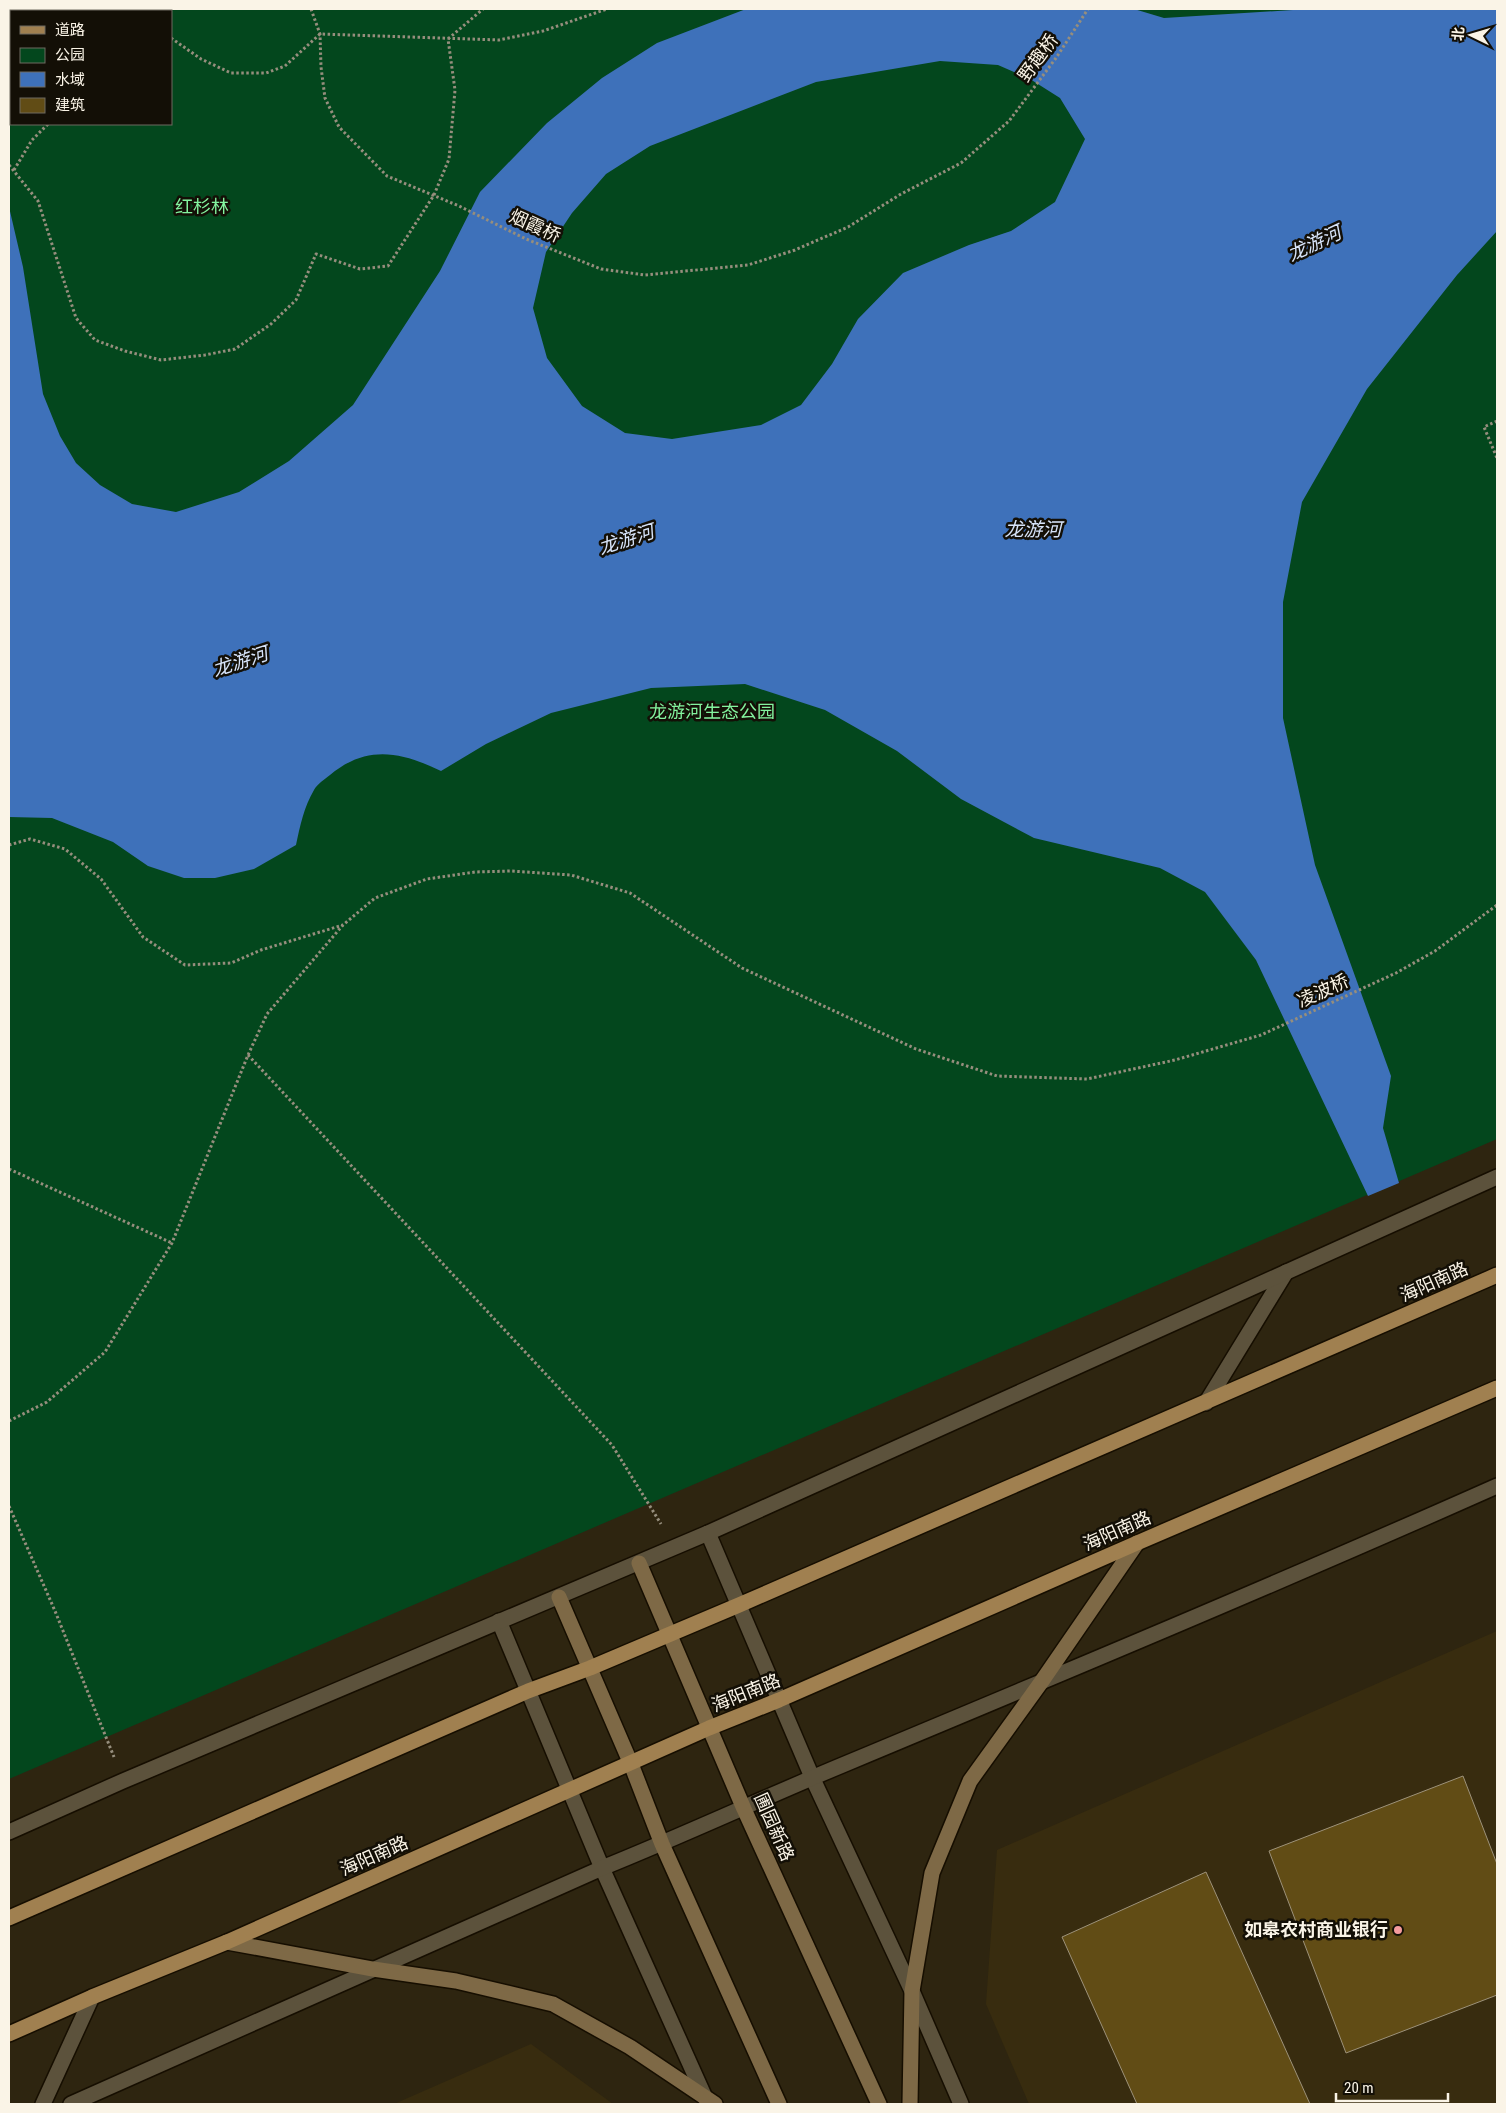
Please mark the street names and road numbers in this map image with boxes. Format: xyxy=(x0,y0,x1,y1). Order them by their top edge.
street label: 野趣桥 xyxy=(1013,30,1062,86)
street label: 烟霞桥 xyxy=(506,205,564,246)
street label: 凌波桥 xyxy=(1294,970,1352,1011)
street label: 海阳南路 xyxy=(1397,1257,1471,1306)
street label: 海阳南路 xyxy=(1080,1506,1154,1555)
street label: 海阳南路 xyxy=(709,1669,783,1716)
street label: 圃园新路 xyxy=(750,1790,799,1864)
street label: 海阳南路 xyxy=(337,1831,411,1880)

